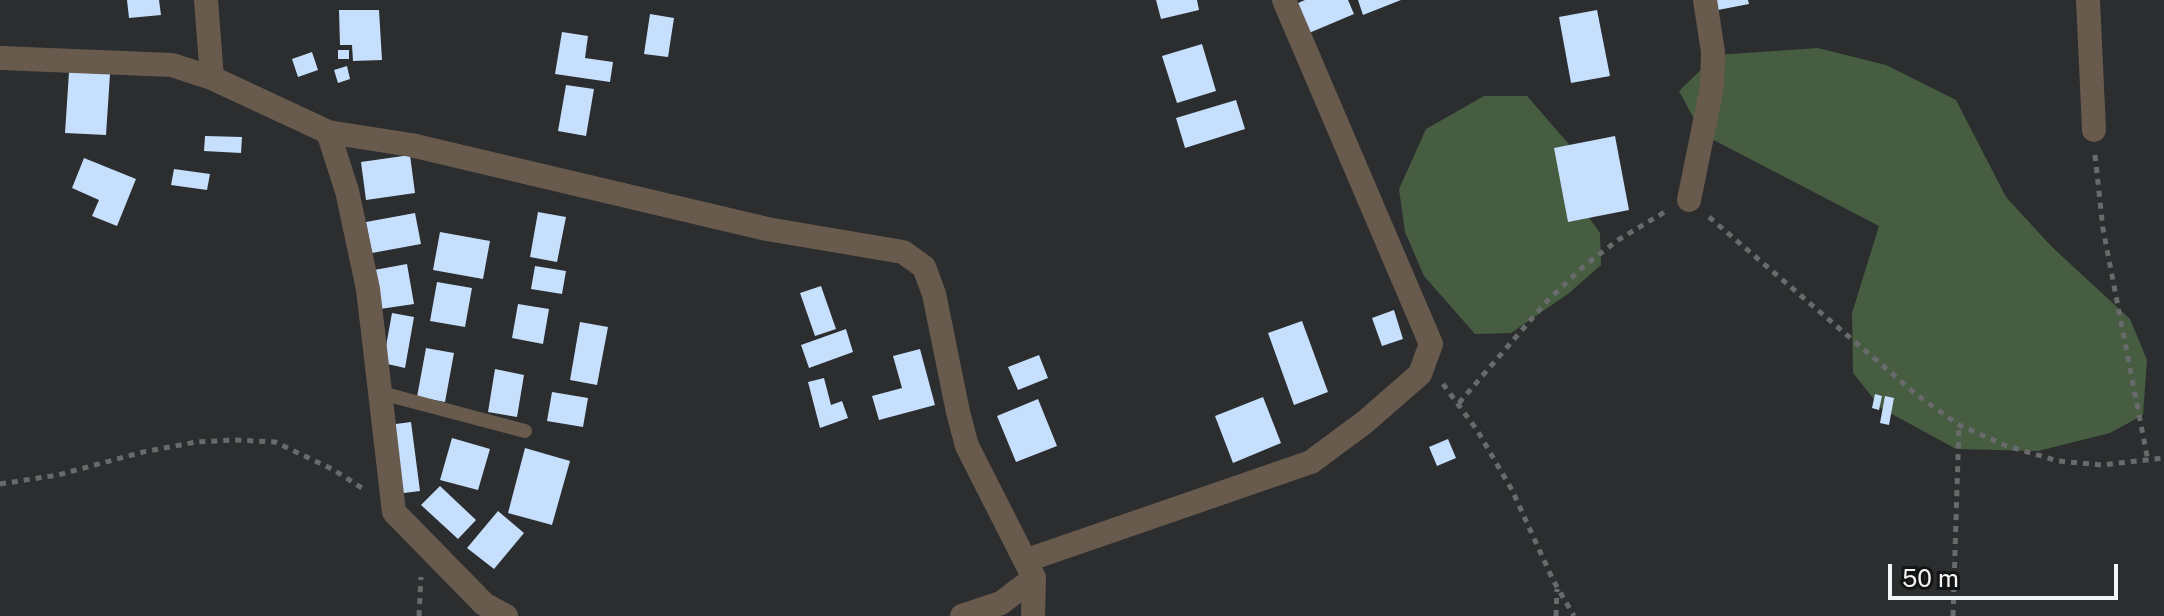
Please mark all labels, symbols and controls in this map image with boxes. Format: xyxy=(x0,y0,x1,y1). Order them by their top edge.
scale bar xyxy=(1892,548,2122,598)
text: 50 m xyxy=(1902,564,1959,592)

